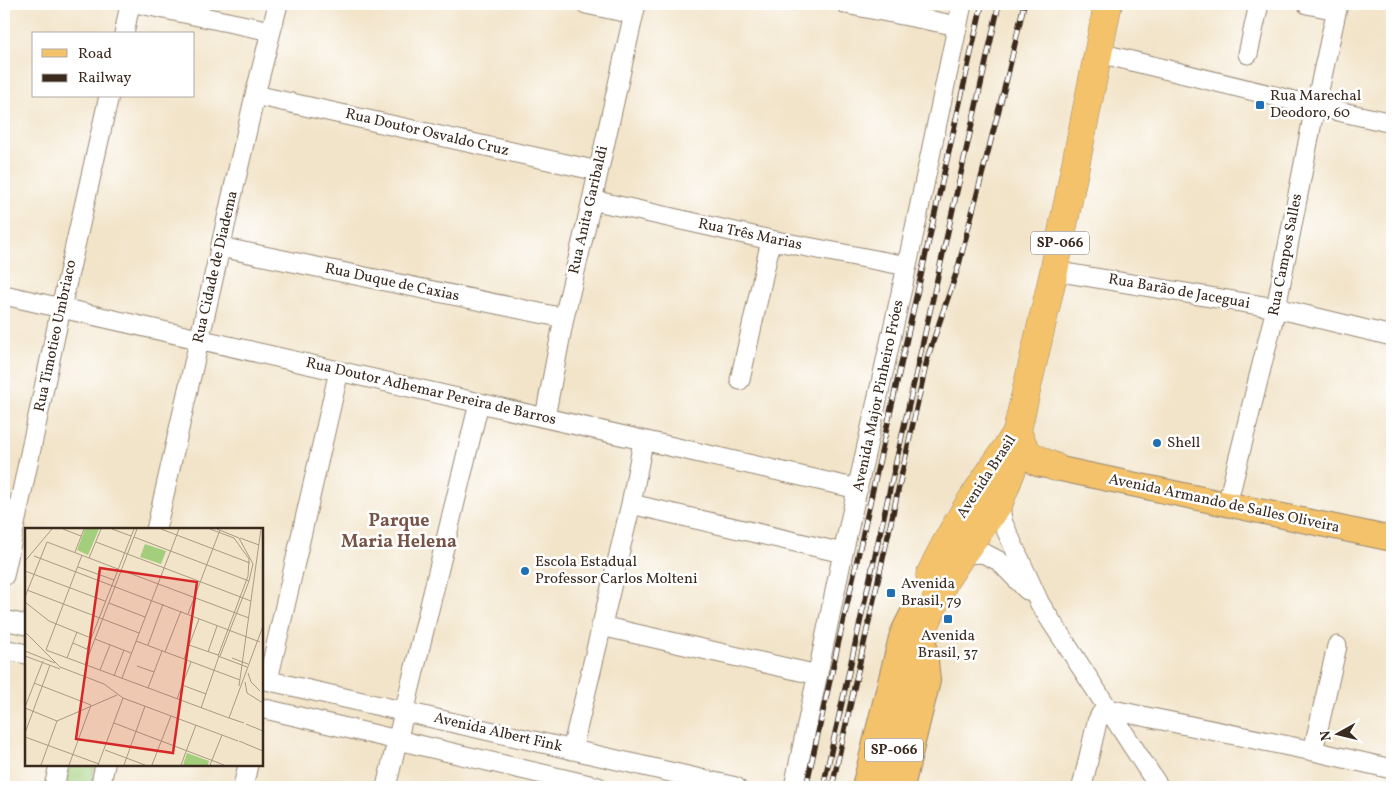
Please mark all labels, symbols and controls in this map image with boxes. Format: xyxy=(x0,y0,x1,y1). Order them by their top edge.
legend xyxy=(32,32,195,98)
text: Road xyxy=(78,44,112,65)
text: Railway xyxy=(78,68,131,89)
place label: Rua Marechal Deodoro, 60 xyxy=(1270,86,1361,124)
marker: Rua Marechal Deodoro, 60 xyxy=(1254,99,1266,111)
street label: Rua Doutor Osvaldo Cruz xyxy=(343,104,511,162)
street label: Rua Anita Garibaldi xyxy=(564,144,614,276)
street label: Rua Cidade de Diadema xyxy=(188,189,244,345)
street label: Rua Campos Salles xyxy=(1264,192,1308,318)
street label: Rua Três Marias xyxy=(696,214,804,256)
road number: SP-066 xyxy=(1031,232,1089,254)
street label: Rua Timotieo Umbriaco xyxy=(30,258,82,414)
street label: Rua Duque de Caxias xyxy=(323,258,461,308)
street label: Rua Barão de Jaceguai xyxy=(1106,269,1252,315)
street label: Avenida Major Pinheiro Fróes xyxy=(848,298,910,494)
street label: Rua Doutor Adhemar Pereira de Barros xyxy=(304,353,558,431)
street label: Avenida Brasil xyxy=(952,431,1022,523)
place label: Shell xyxy=(1167,433,1200,454)
marker: Shell xyxy=(1151,437,1163,449)
street label: Avenida Armando de Salles Oliveira xyxy=(1106,469,1342,539)
district label: Parque Maria Helena xyxy=(341,509,457,555)
inset map xyxy=(25,528,262,766)
place label: Escola Estadual Professor Carlos Molteni xyxy=(535,552,697,590)
marker: Escola Estadual Professor Carlos Molteni xyxy=(519,565,531,577)
place label: Avenida Brasil, 79 xyxy=(901,574,962,612)
marker: Avenida Brasil, 79 xyxy=(885,587,897,599)
marker: Avenida Brasil, 37 xyxy=(942,613,954,625)
place label: Avenida Brasil, 37 xyxy=(918,626,978,664)
street label: Avenida Albert Fink xyxy=(432,708,564,758)
north arrow xyxy=(1314,708,1364,758)
text: N xyxy=(1316,729,1337,742)
road number: SP-066 xyxy=(865,738,923,762)

